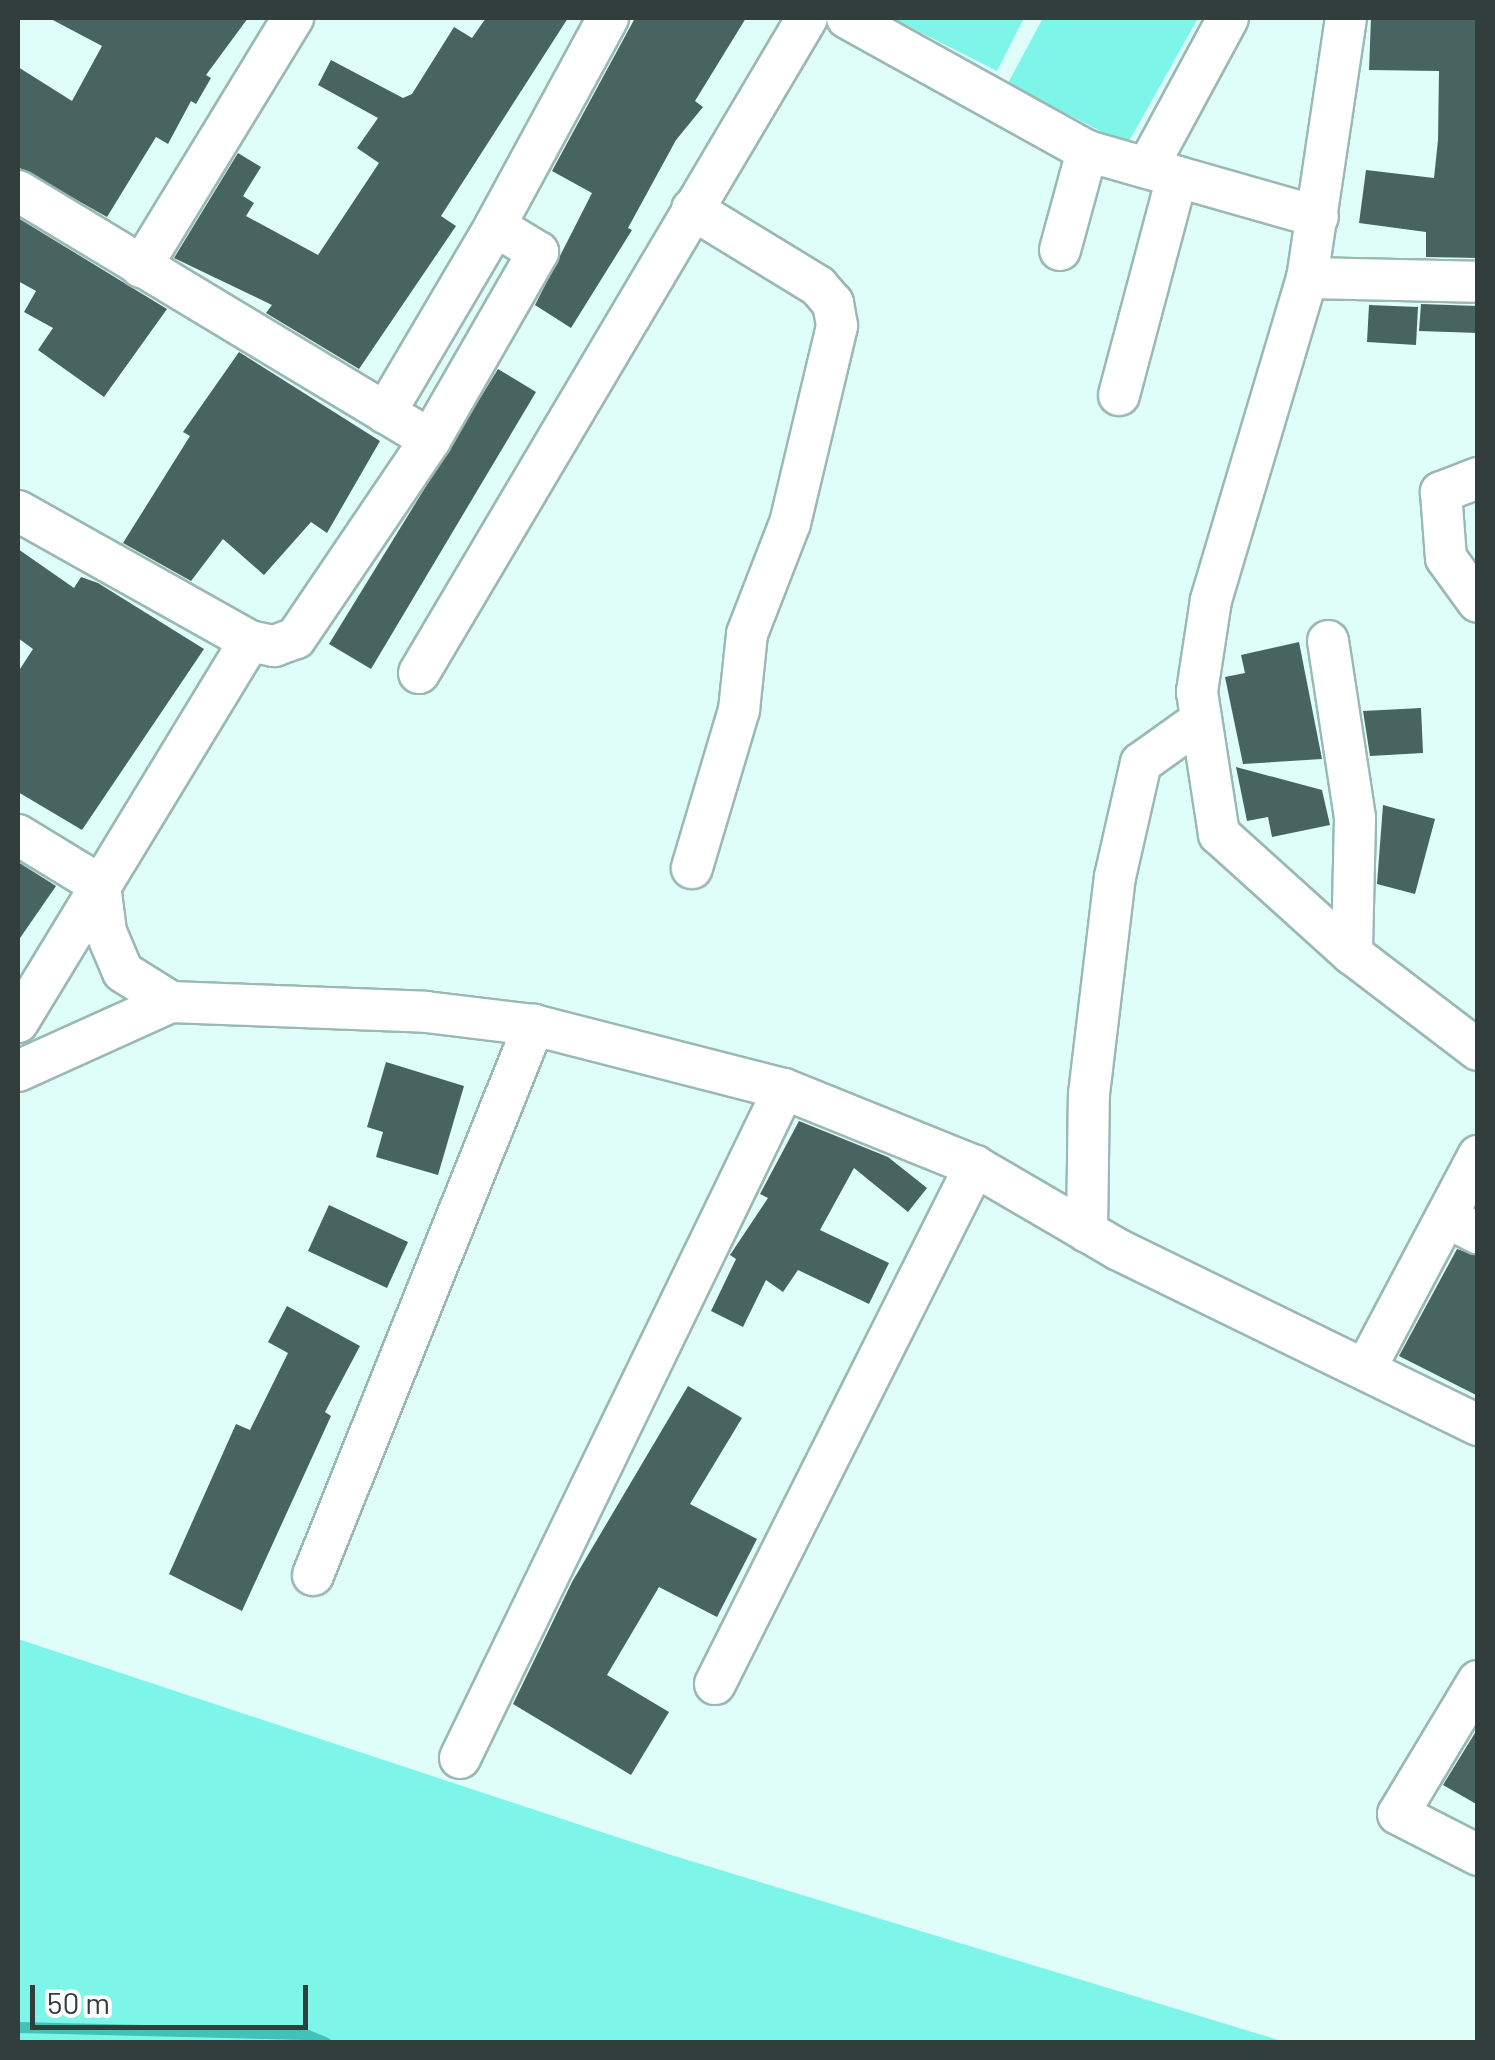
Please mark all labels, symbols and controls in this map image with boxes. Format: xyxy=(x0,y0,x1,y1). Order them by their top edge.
scale bar xyxy=(35,1965,312,2027)
text: 50 m xyxy=(47,1984,110,2020)

